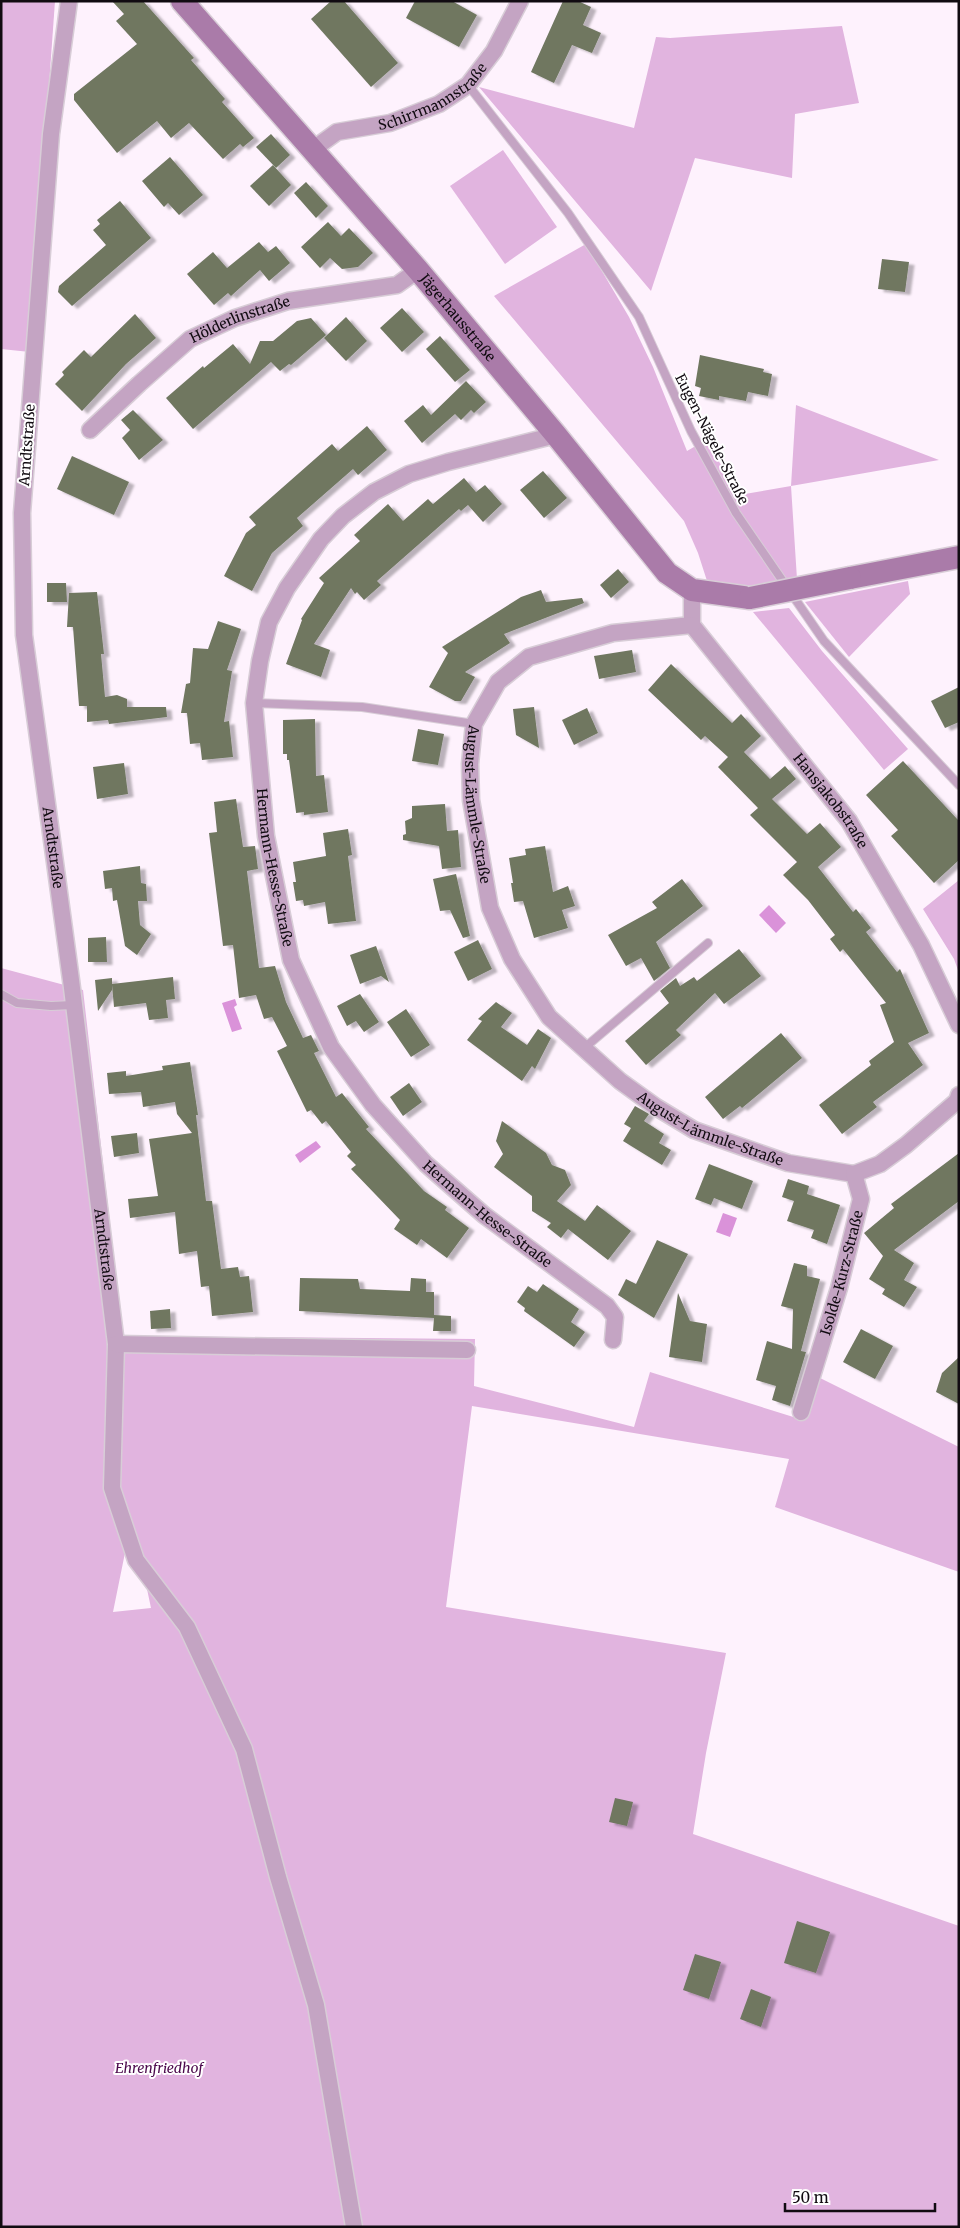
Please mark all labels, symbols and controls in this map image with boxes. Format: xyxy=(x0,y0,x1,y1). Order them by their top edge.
street label: Schirrmannstraße xyxy=(377,59,491,134)
street label: Jägerhausstraße xyxy=(415,269,500,365)
street label: Hölderlinstraße xyxy=(187,292,292,347)
street label: Eugen-Nägele-Straße xyxy=(671,371,753,507)
street label: Arndtstraße xyxy=(15,403,39,488)
street label: August-Lämmle-Straße xyxy=(461,723,495,885)
street label: Hansjakobstraße xyxy=(789,750,872,851)
street label: Hermann-Hesse-Straße xyxy=(253,787,297,948)
street label: Arndtstraße xyxy=(38,805,67,890)
street label: August-Lämmle-Straße xyxy=(633,1087,786,1170)
street label: Hermann-Hesse-Straße xyxy=(419,1156,556,1271)
street label: Arndtstraße xyxy=(90,1207,118,1291)
street label: Isolde-Kurz-Straße xyxy=(816,1209,867,1337)
park label: Ehrenfriedhof xyxy=(115,2059,205,2077)
scale bar xyxy=(785,2180,935,2212)
text: 50 m xyxy=(792,2188,829,2207)

